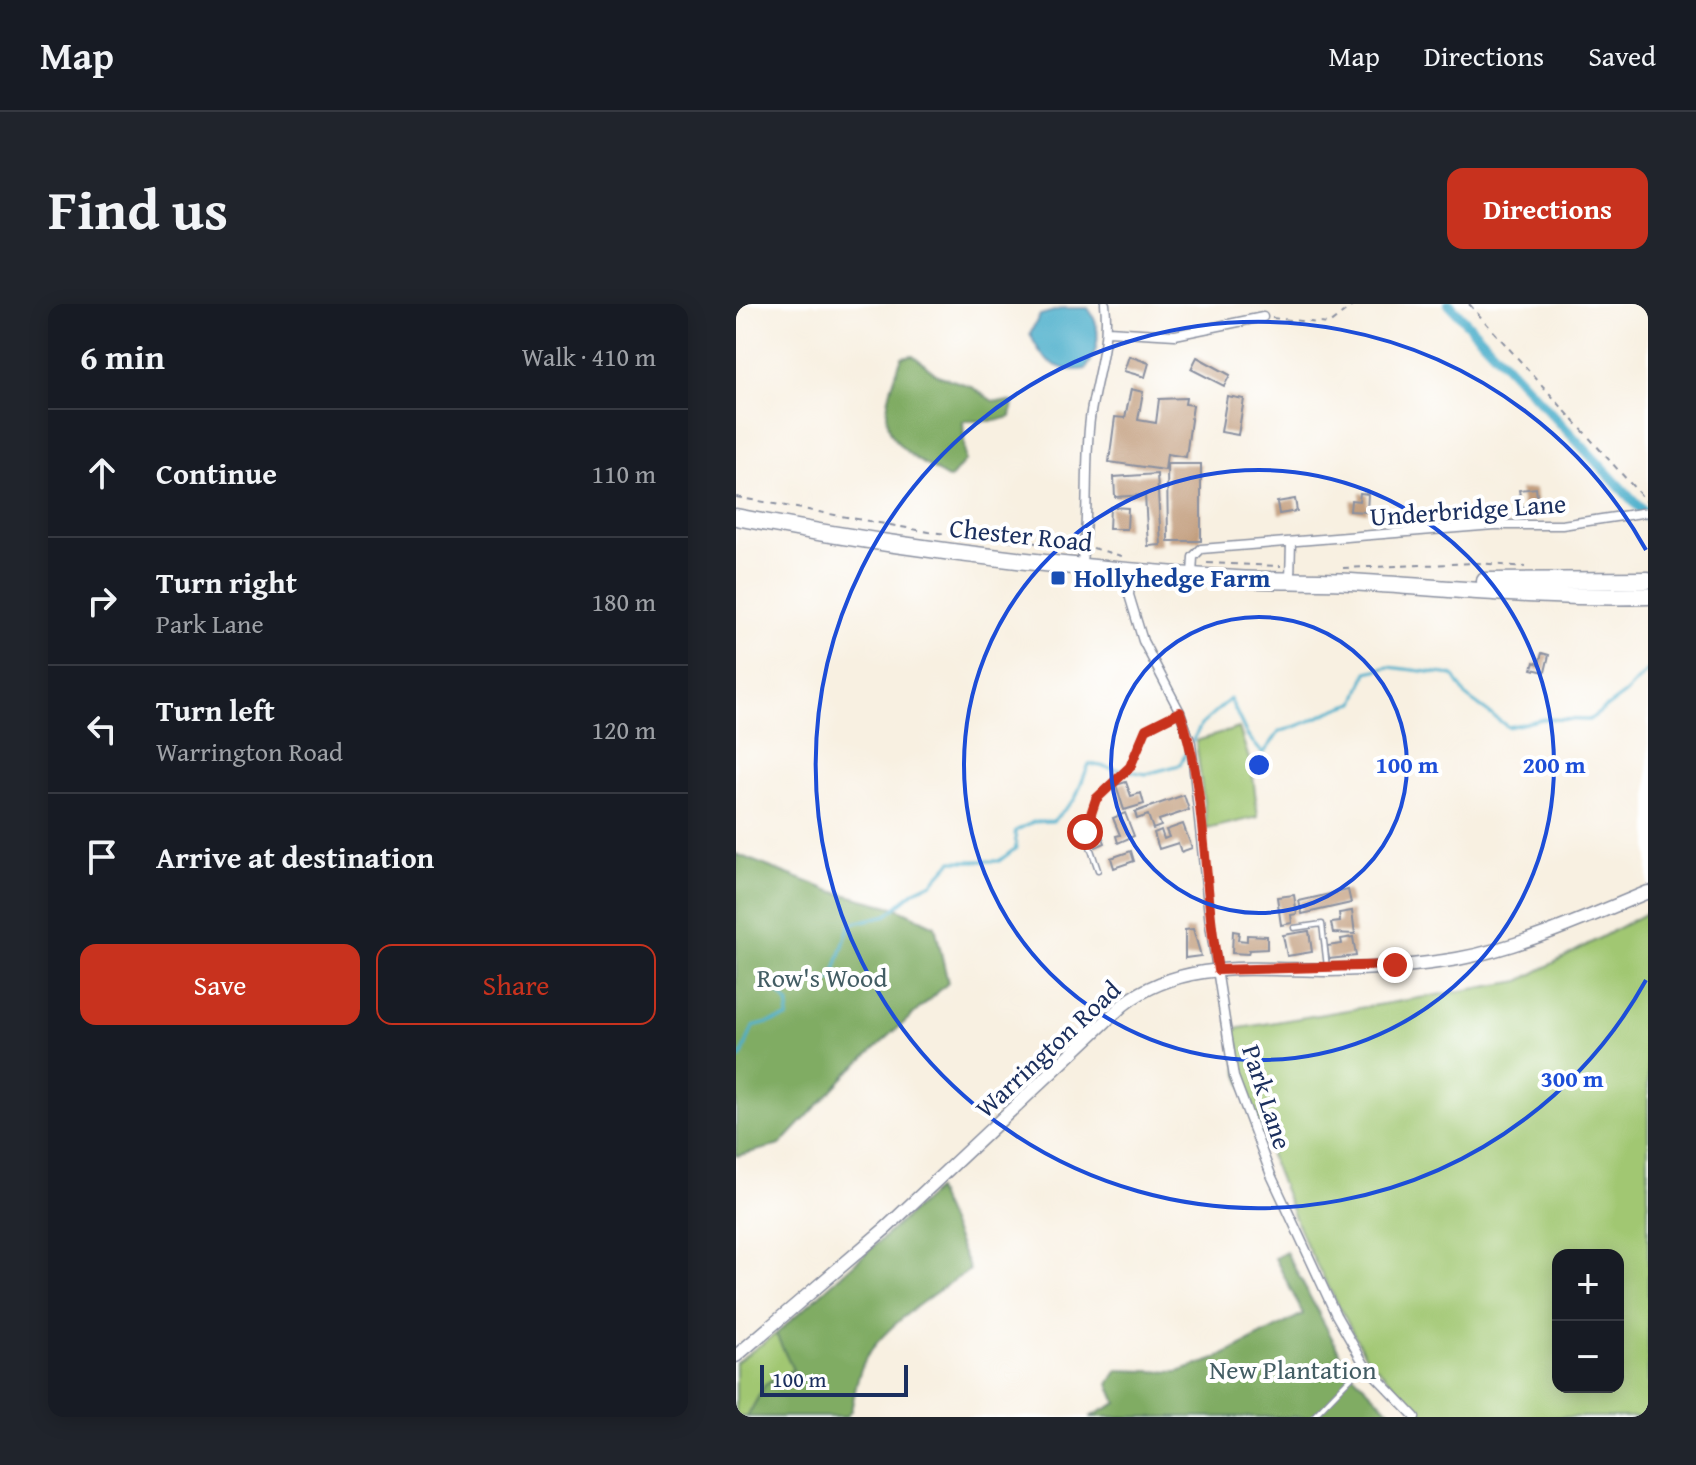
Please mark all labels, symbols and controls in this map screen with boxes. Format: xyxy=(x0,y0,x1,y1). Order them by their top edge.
text: Map xyxy=(40,27,114,83)
text: Map xyxy=(1328,35,1380,76)
text: Directions xyxy=(1424,35,1544,76)
text: Saved xyxy=(1588,35,1656,76)
text: Find us xyxy=(48,167,228,250)
button: Directions xyxy=(1447,168,1648,249)
text: 6 min xyxy=(80,332,165,381)
text: Walk · 410 m xyxy=(522,337,656,376)
icon: ahead xyxy=(80,451,124,495)
text: Continue xyxy=(156,451,277,495)
text: 110 m xyxy=(591,454,656,493)
street label: Underbridge Lane xyxy=(1369,483,1567,536)
street label: Chester Road xyxy=(948,508,1095,561)
place label: Hollyhedge Farm xyxy=(1074,558,1271,597)
text: Turn right xyxy=(156,560,297,604)
marker: Hollyhedge Farm xyxy=(1049,569,1067,587)
icon: right xyxy=(80,579,124,623)
text: 180 m xyxy=(591,582,656,621)
text: Park Lane xyxy=(156,604,264,643)
text: Turn left xyxy=(156,688,275,732)
icon: left xyxy=(80,707,124,751)
text: 120 m xyxy=(591,710,656,749)
text: Warrington Road xyxy=(156,732,343,771)
text: 100 m xyxy=(1375,747,1439,782)
text: 200 m xyxy=(1522,747,1586,782)
centre of rings xyxy=(1245,751,1273,779)
route start xyxy=(1067,814,1103,850)
icon: arrive xyxy=(80,835,124,879)
text: Arrive at destination xyxy=(156,835,434,879)
button: Save xyxy=(80,944,360,1025)
button: Share xyxy=(376,944,656,1025)
route end xyxy=(1377,947,1413,983)
park label: Row's Wood xyxy=(757,958,887,997)
street label: Warrington Road xyxy=(966,971,1129,1127)
street label: Park Lane xyxy=(1232,1040,1303,1154)
text: 300 m xyxy=(1540,1061,1604,1096)
map controls xyxy=(1552,1249,1624,1393)
button: + xyxy=(1552,1249,1624,1321)
button: − xyxy=(1552,1321,1624,1393)
park label: New Plantation xyxy=(1209,1350,1377,1389)
scale bar xyxy=(760,1361,908,1397)
text: 100 m xyxy=(772,1363,827,1395)

